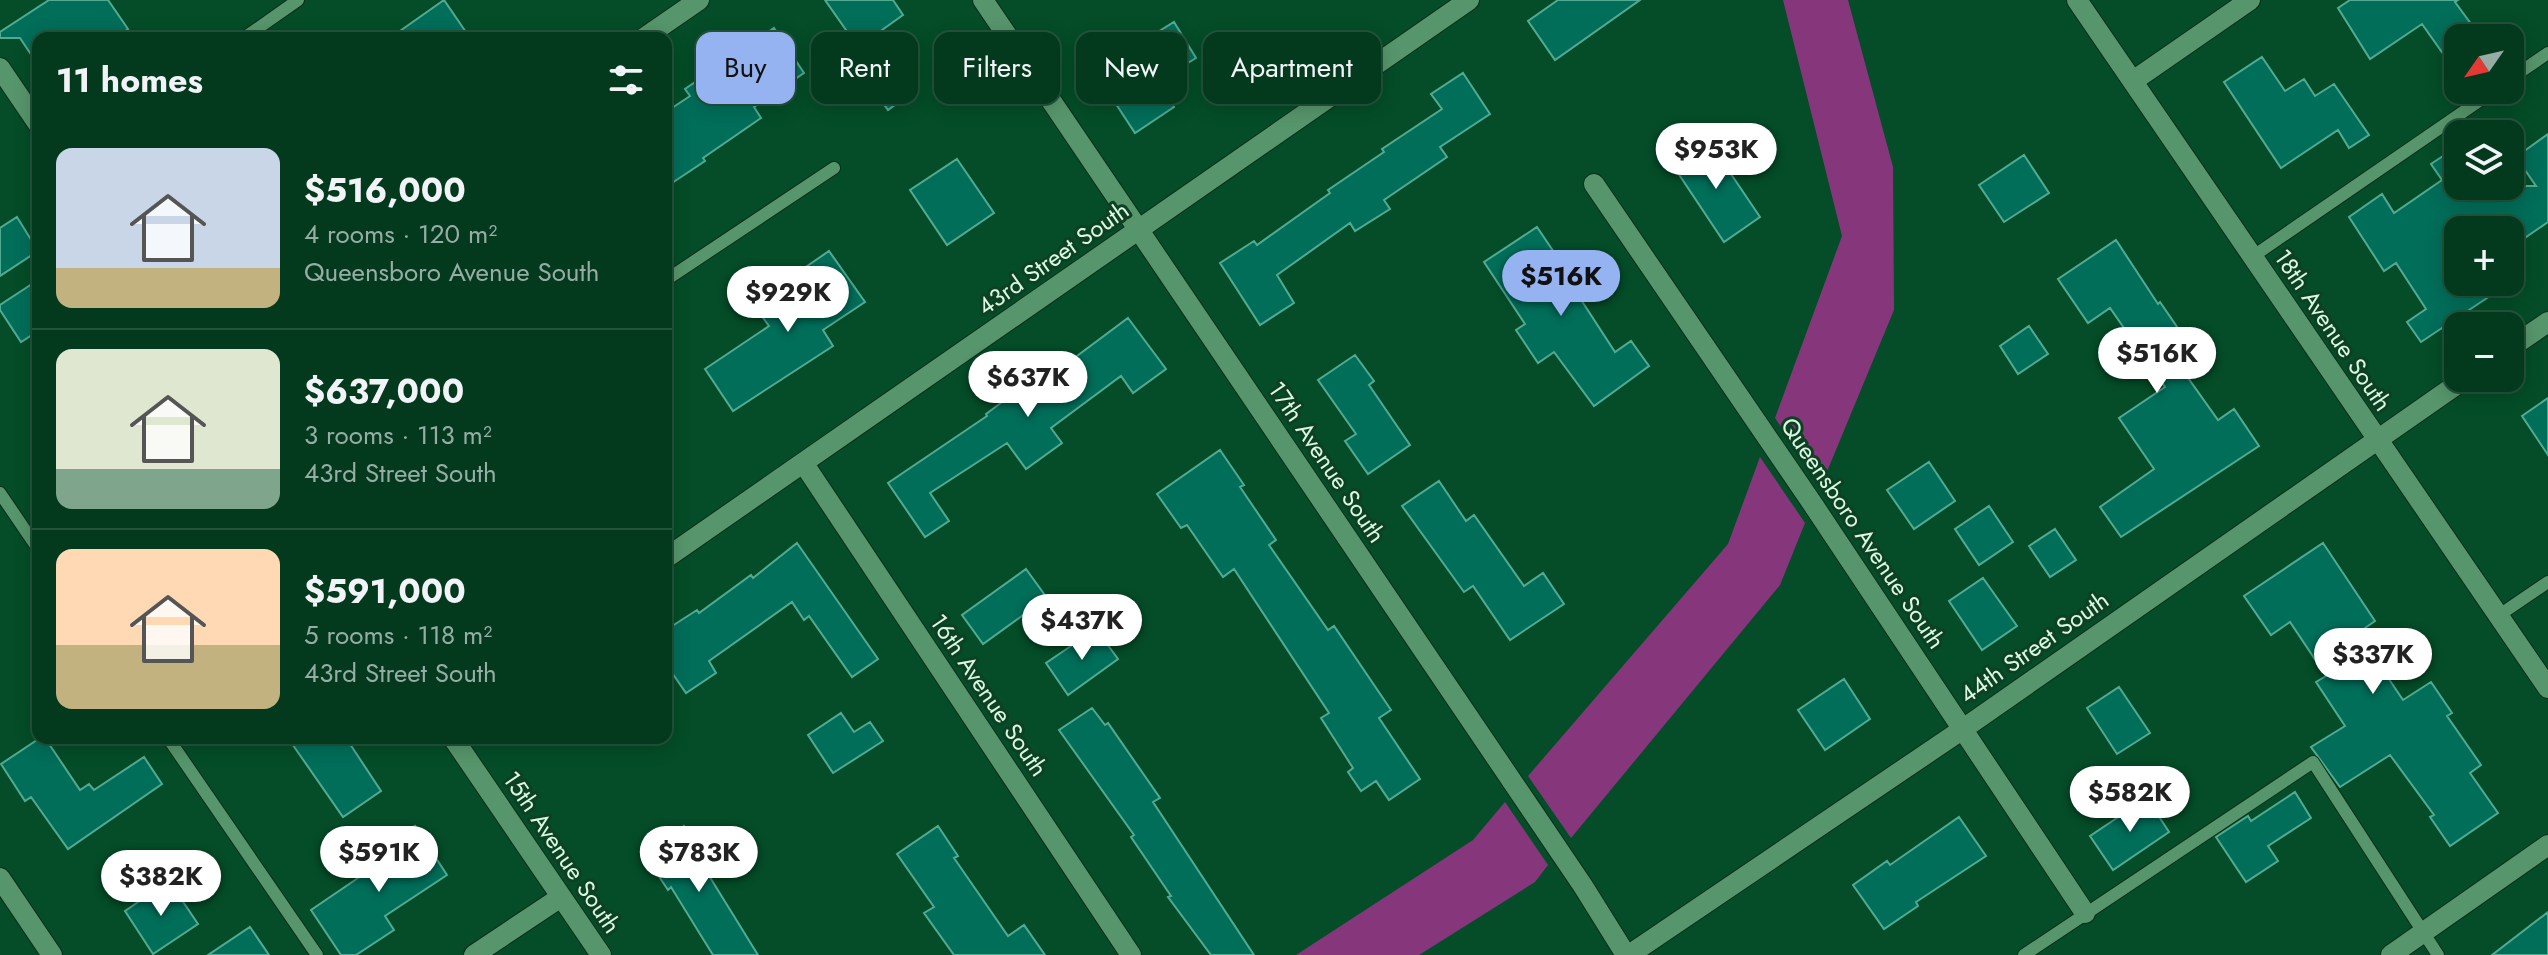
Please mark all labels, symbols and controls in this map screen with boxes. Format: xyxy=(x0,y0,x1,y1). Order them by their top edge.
north arrow xyxy=(2444,24,2524,104)
map controls xyxy=(2444,24,2524,392)
chip: Buy xyxy=(696,32,795,104)
chip: Rent xyxy=(811,32,918,104)
chip: Filters xyxy=(934,32,1060,104)
chip: New xyxy=(1076,32,1187,104)
chip: Apartment xyxy=(1203,32,1381,104)
text: 11 homes xyxy=(56,56,203,105)
icon: filters xyxy=(604,58,648,102)
button: layers xyxy=(2444,120,2524,200)
pin: $953K xyxy=(1660,123,1772,191)
text: $953K xyxy=(1674,130,1758,168)
text: $516,000 xyxy=(304,166,466,215)
icon: home xyxy=(120,180,216,276)
street label: 43rd Street South xyxy=(970,193,1136,323)
text: 4 rooms · 120 m² xyxy=(304,215,497,253)
button: + xyxy=(2444,216,2524,296)
street label: 18th Avenue South xyxy=(2266,242,2400,418)
pin: $516K xyxy=(1505,250,1617,318)
text: Queensboro Avenue South xyxy=(304,253,599,291)
text: $516K xyxy=(1520,257,1602,295)
pin: $929K xyxy=(732,266,844,334)
text: $929K xyxy=(745,273,831,311)
button: − xyxy=(2444,312,2524,392)
pin: $516K xyxy=(2101,327,2213,395)
text: $516K xyxy=(2116,334,2198,372)
pin: $637K xyxy=(972,351,1084,419)
text: $637K xyxy=(986,358,1070,396)
text: $637,000 xyxy=(304,367,464,416)
street label: 17th Avenue South xyxy=(1260,374,1394,550)
icon: home xyxy=(120,381,216,477)
street label: Queensboro Avenue South xyxy=(1772,410,1954,656)
text: 3 rooms · 113 m² xyxy=(304,416,492,454)
text: 43rd Street South xyxy=(304,454,497,492)
text: $591,000 xyxy=(304,567,466,616)
icon: home xyxy=(120,581,216,677)
street label: 44th Street South xyxy=(1952,582,2116,712)
pin: $437K xyxy=(1026,594,1138,662)
text: $437K xyxy=(1040,601,1124,639)
street label: 16th Avenue South xyxy=(922,607,1056,783)
text: 5 rooms · 118 m² xyxy=(304,616,492,654)
pin: $337K xyxy=(2317,628,2429,696)
text: $337K xyxy=(2332,635,2414,673)
text: 43rd Street South xyxy=(304,654,497,692)
street label: 15th Avenue South xyxy=(495,764,629,940)
pin: $582K xyxy=(2074,766,2186,834)
text: $582K xyxy=(2088,773,2172,811)
pin: $591K xyxy=(323,826,435,894)
pin: $783K xyxy=(643,826,755,894)
text: $591K xyxy=(338,833,420,871)
text: $783K xyxy=(658,833,740,871)
pin: $382K xyxy=(105,850,217,918)
text: $382K xyxy=(119,857,203,895)

